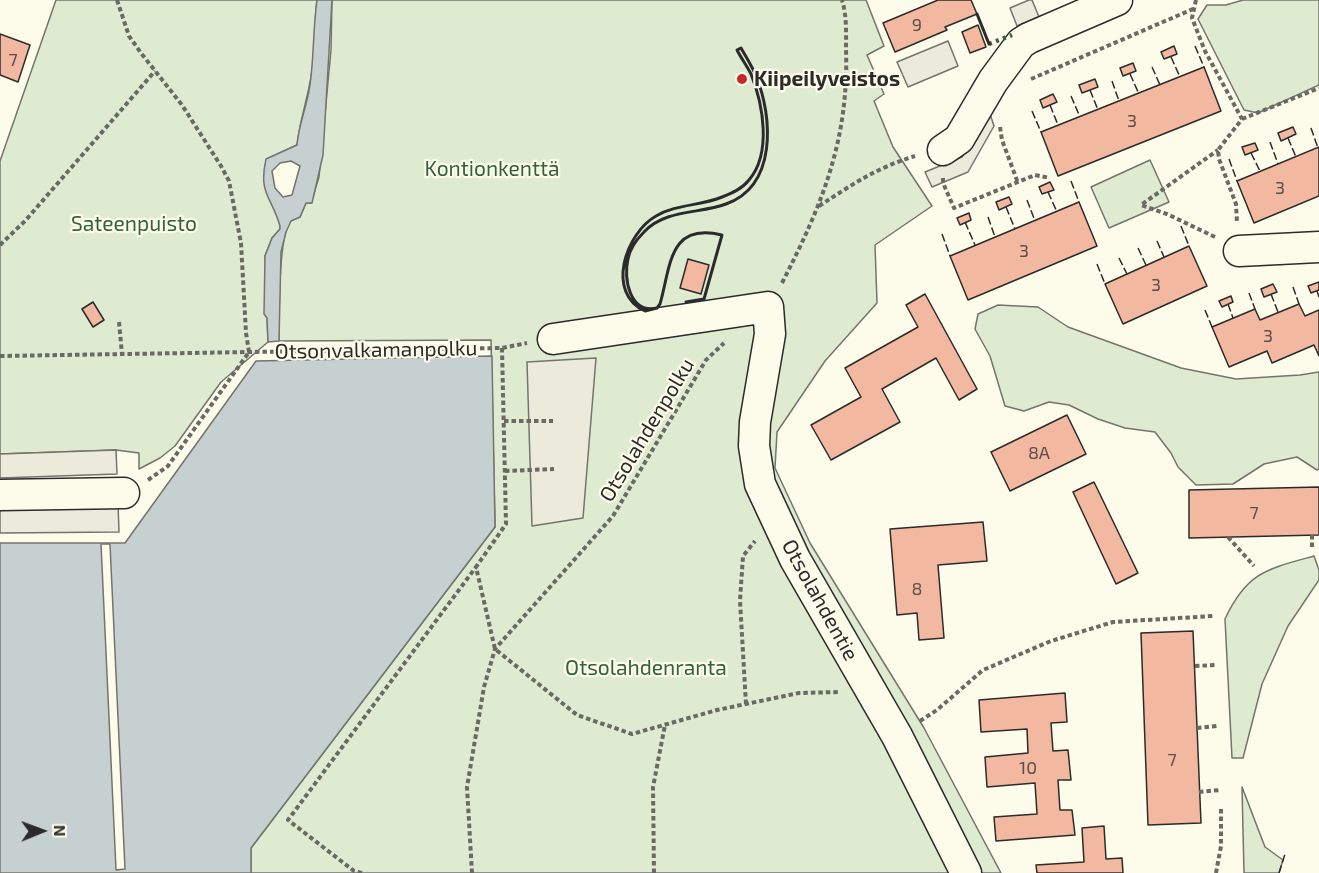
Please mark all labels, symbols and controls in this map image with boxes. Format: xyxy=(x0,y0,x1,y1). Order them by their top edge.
house number: 9 xyxy=(912,14,922,36)
house number: 7 xyxy=(8,49,18,71)
place label: Kiipeilyveistos xyxy=(754,66,900,92)
marker: Kiipeilyveistos xyxy=(735,72,749,86)
house number: 3 xyxy=(1127,110,1137,132)
park label: Kontionkenttä xyxy=(425,156,559,182)
house number: 3 xyxy=(1275,177,1285,199)
park label: Sateenpuisto xyxy=(71,211,197,237)
house number: 3 xyxy=(1019,240,1029,262)
house number: 3 xyxy=(1151,274,1161,296)
house number: 3 xyxy=(1263,325,1273,347)
street label: Otsonvalkamanpolku xyxy=(274,336,478,364)
street label: Otsolahdenpolku xyxy=(594,354,700,506)
house number: 8A xyxy=(1028,442,1050,464)
house number: 7 xyxy=(1249,502,1259,524)
street label: Otsolahdentie xyxy=(776,535,864,665)
house number: 8 xyxy=(912,578,922,600)
park label: Otsolahdenranta xyxy=(565,655,727,681)
house number: 7 xyxy=(1167,749,1177,771)
house number: 10 xyxy=(1019,757,1037,779)
north arrow xyxy=(12,801,72,861)
text: N xyxy=(51,825,70,837)

